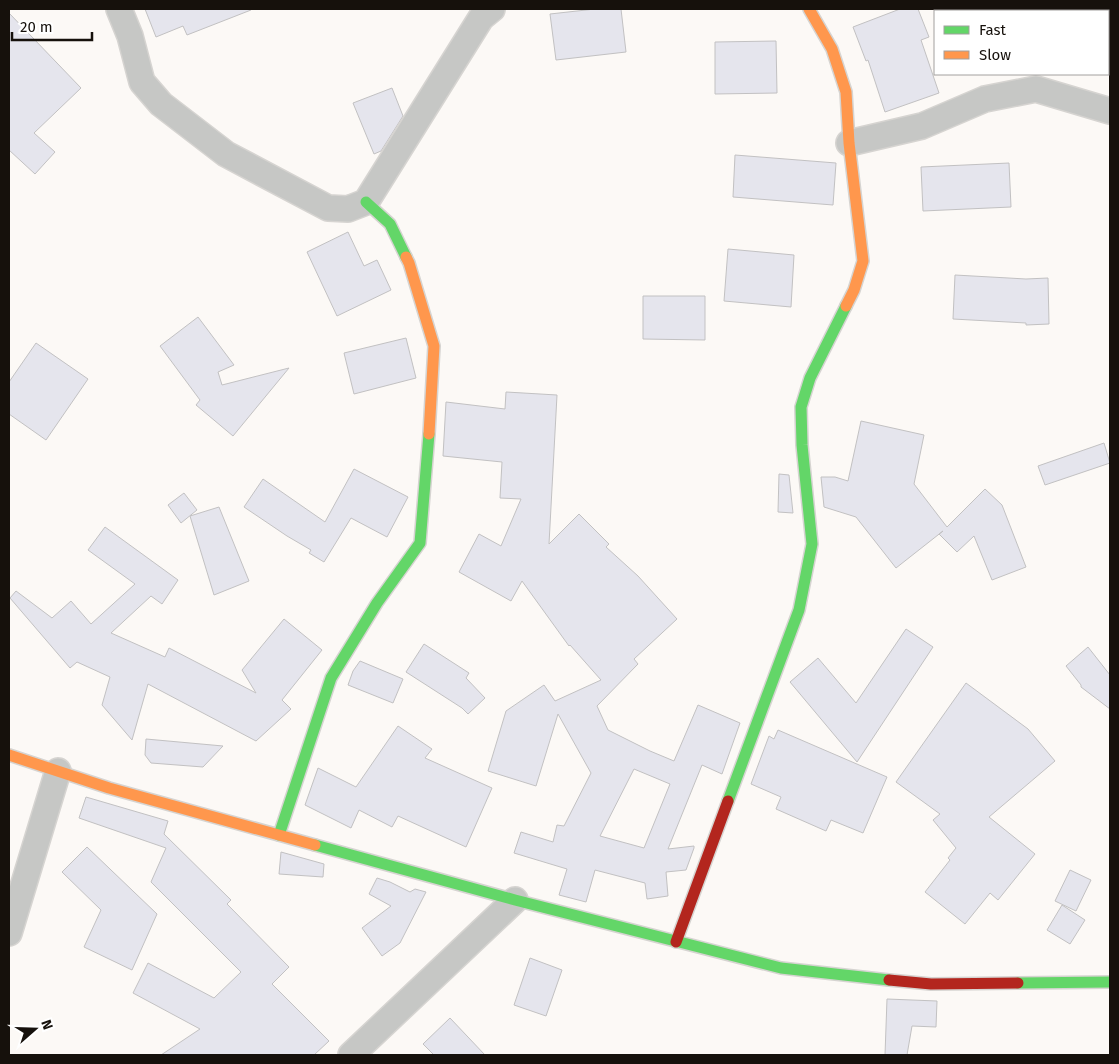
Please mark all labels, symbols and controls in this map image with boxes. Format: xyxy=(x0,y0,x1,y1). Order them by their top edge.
scale bar xyxy=(12,10,92,42)
legend xyxy=(934,10,1109,75)
text: 20 m xyxy=(20,18,53,36)
text: Fast xyxy=(979,21,1006,39)
text: Slow xyxy=(979,46,1011,64)
north arrow xyxy=(10,1004,60,1054)
text: N xyxy=(37,1017,56,1032)

